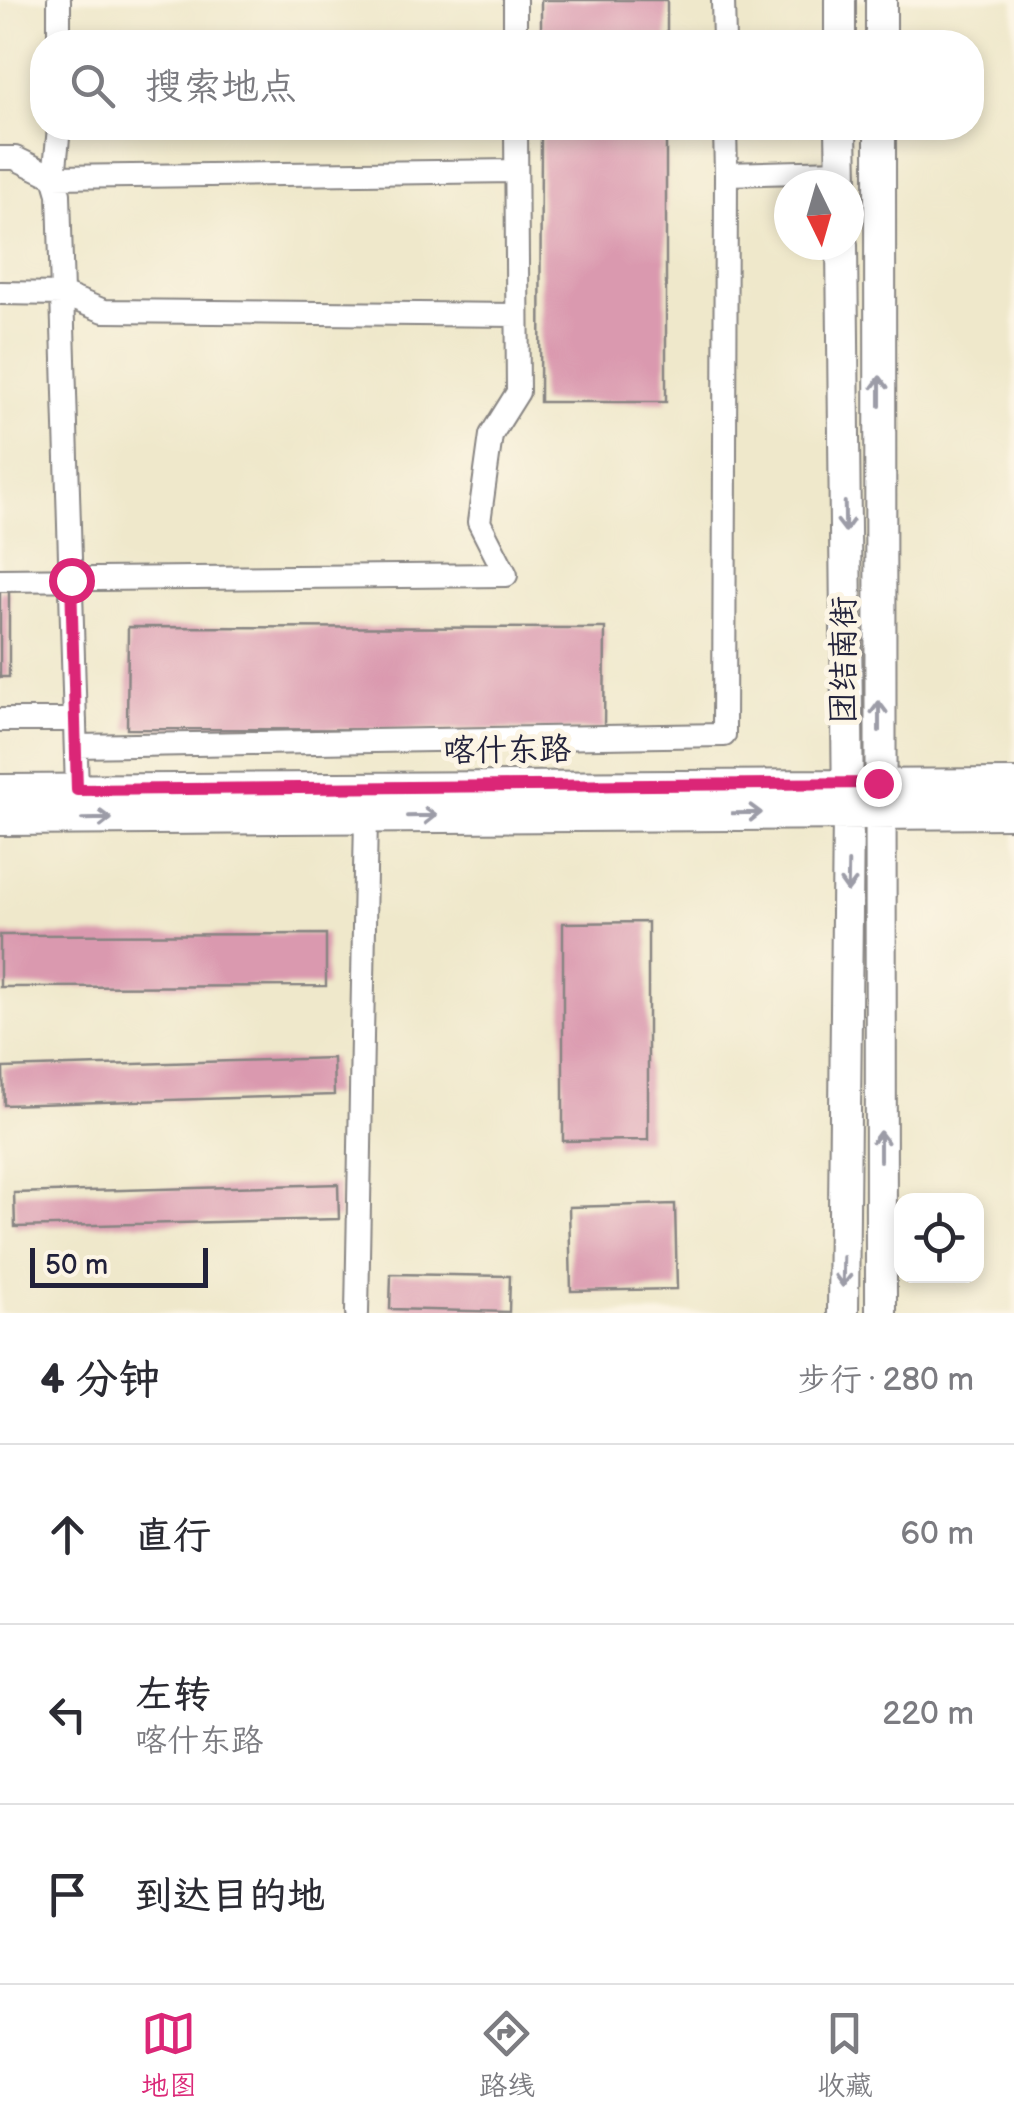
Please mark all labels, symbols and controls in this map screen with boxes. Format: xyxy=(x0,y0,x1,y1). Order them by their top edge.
search box xyxy=(30,30,984,140)
icon: search xyxy=(65,58,120,113)
text: 搜索地点 xyxy=(145,65,297,110)
north arrow xyxy=(774,170,864,260)
one-way arrow xyxy=(870,375,890,408)
one-way arrow xyxy=(836,500,854,533)
route start xyxy=(49,558,95,604)
street label: 团结南街 xyxy=(825,596,864,724)
one-way arrow xyxy=(870,700,888,732)
street label: 喀什东路 xyxy=(443,730,571,772)
route end xyxy=(856,761,902,807)
one-way arrow xyxy=(730,804,763,822)
one-way arrow xyxy=(406,806,438,826)
one-way arrow xyxy=(80,810,113,828)
one-way arrow xyxy=(838,861,857,893)
one-way arrow xyxy=(870,1130,890,1162)
map controls xyxy=(894,1193,984,1283)
button: locate xyxy=(894,1193,984,1283)
scale bar xyxy=(30,1243,208,1288)
text: 50 m xyxy=(45,1249,108,1282)
one-way arrow xyxy=(834,1256,852,1288)
text: 4 分钟 xyxy=(40,1355,160,1406)
text: 步行 · 280 m xyxy=(798,1361,974,1400)
icon: ahead xyxy=(40,1507,95,1562)
text: 直行 xyxy=(135,1514,211,1559)
text: 60 m xyxy=(901,1515,974,1554)
text: 左转 xyxy=(135,1673,211,1718)
icon: left xyxy=(40,1687,95,1742)
text: 220 m xyxy=(882,1695,974,1734)
text: 喀什东路 xyxy=(135,1722,263,1761)
icon: arrive xyxy=(40,1867,95,1922)
text: 到达目的地 xyxy=(135,1874,325,1919)
tab: 地图 xyxy=(141,2006,197,2103)
tab: 路线 xyxy=(479,2006,535,2103)
tab: 收藏 xyxy=(817,2006,873,2103)

